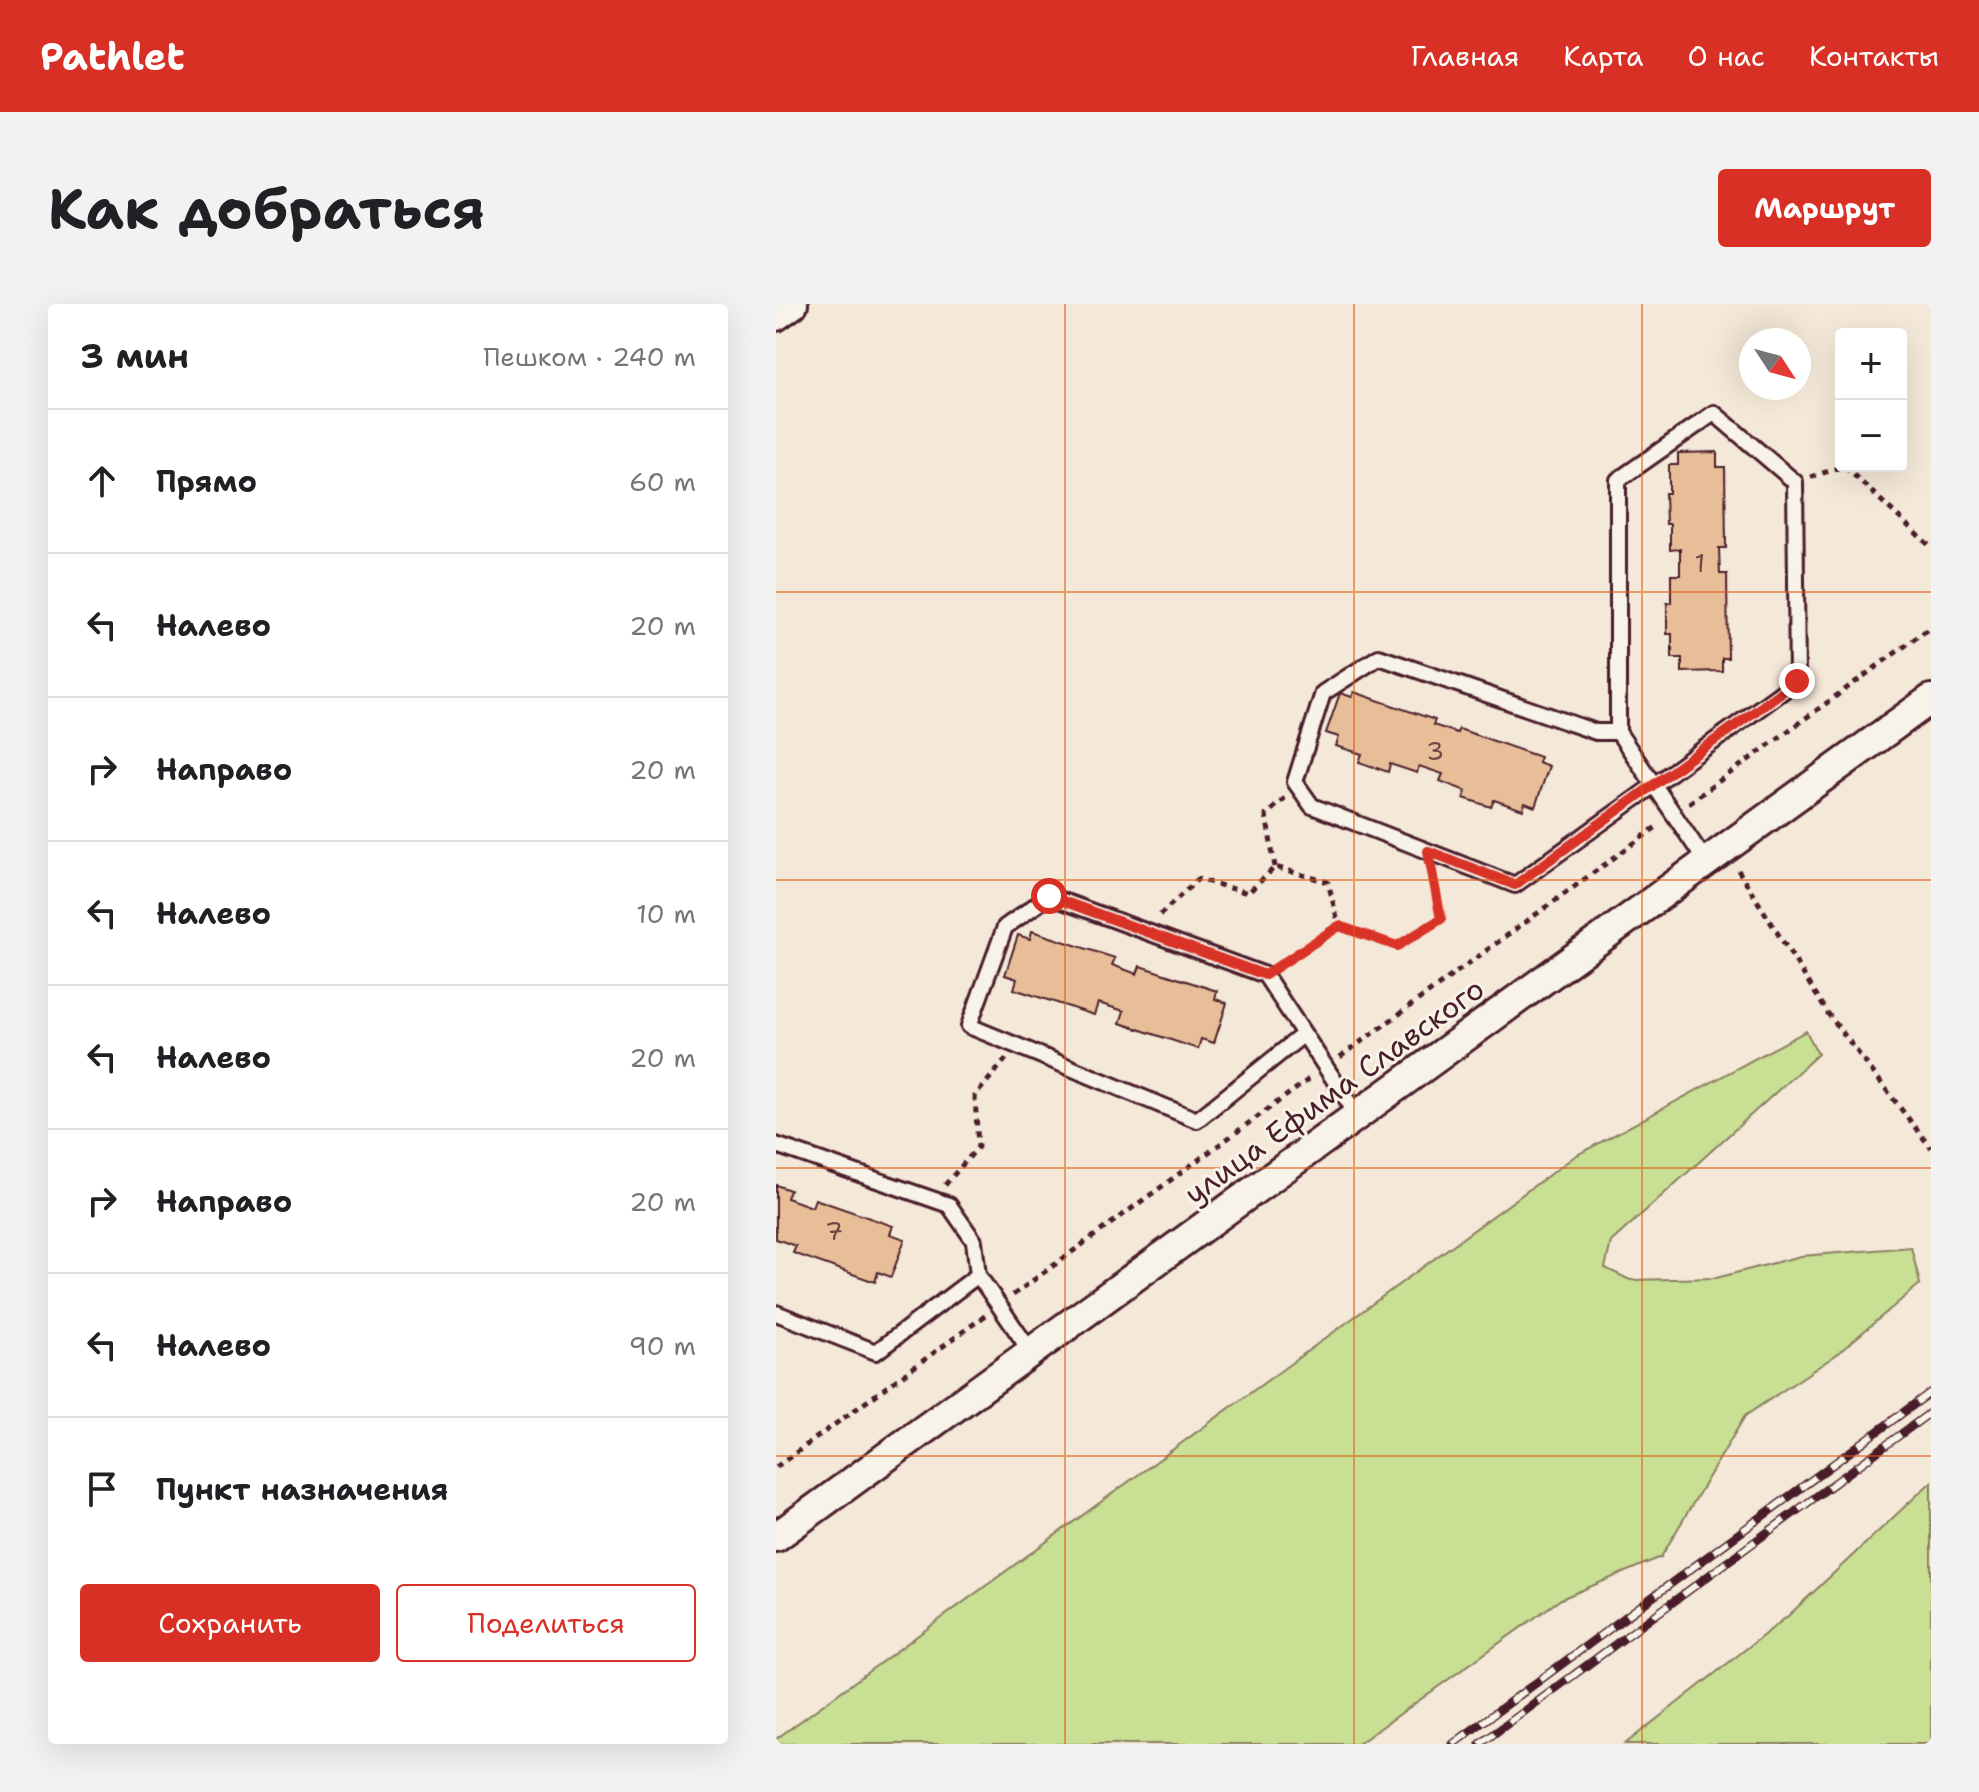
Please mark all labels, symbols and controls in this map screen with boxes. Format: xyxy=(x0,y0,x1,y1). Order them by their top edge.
text: Pathlet xyxy=(40,31,185,82)
text: Главная xyxy=(1411,37,1519,75)
text: Карта xyxy=(1563,37,1643,75)
text: О нас xyxy=(1687,37,1765,75)
text: Контакты xyxy=(1809,37,1939,75)
button: Маршрут xyxy=(1718,169,1931,247)
text: Как добраться xyxy=(48,171,485,246)
north arrow xyxy=(1739,328,1811,400)
map controls xyxy=(1835,328,1907,472)
button: + xyxy=(1835,328,1907,400)
text: 3 мин xyxy=(80,333,189,379)
text: Пешком · 240 m xyxy=(483,339,696,374)
button: − xyxy=(1835,400,1907,472)
icon: ahead xyxy=(80,459,124,503)
text: Прямо xyxy=(156,461,257,502)
text: 60 m xyxy=(629,464,696,499)
house number: 1 xyxy=(1695,545,1705,580)
icon: left xyxy=(80,603,124,647)
text: Налево xyxy=(156,605,271,646)
text: 20 m xyxy=(629,608,696,643)
route end xyxy=(1779,663,1815,699)
house number: 3 xyxy=(1426,733,1444,768)
icon: right xyxy=(80,747,124,791)
text: Направо xyxy=(156,749,292,790)
text: 20 m xyxy=(629,752,696,787)
route start xyxy=(1031,878,1067,914)
icon: left xyxy=(80,891,124,935)
text: Налево xyxy=(156,893,271,934)
text: 10 m xyxy=(636,896,696,931)
street label: улица Ефима Славского xyxy=(1176,968,1492,1214)
icon: left xyxy=(80,1035,124,1079)
text: Налево xyxy=(156,1037,271,1078)
text: 20 m xyxy=(629,1040,696,1075)
icon: right xyxy=(80,1179,124,1223)
text: Направо xyxy=(156,1181,292,1222)
text: 20 m xyxy=(629,1184,696,1219)
house number: 7 xyxy=(825,1213,843,1248)
icon: left xyxy=(80,1323,124,1367)
text: Налево xyxy=(156,1325,271,1366)
text: 90 m xyxy=(629,1328,696,1363)
icon: arrive xyxy=(80,1467,124,1511)
text: Пункт назначения xyxy=(156,1469,448,1510)
button: Сохранить xyxy=(80,1584,380,1662)
button: Поделиться xyxy=(396,1584,696,1662)

